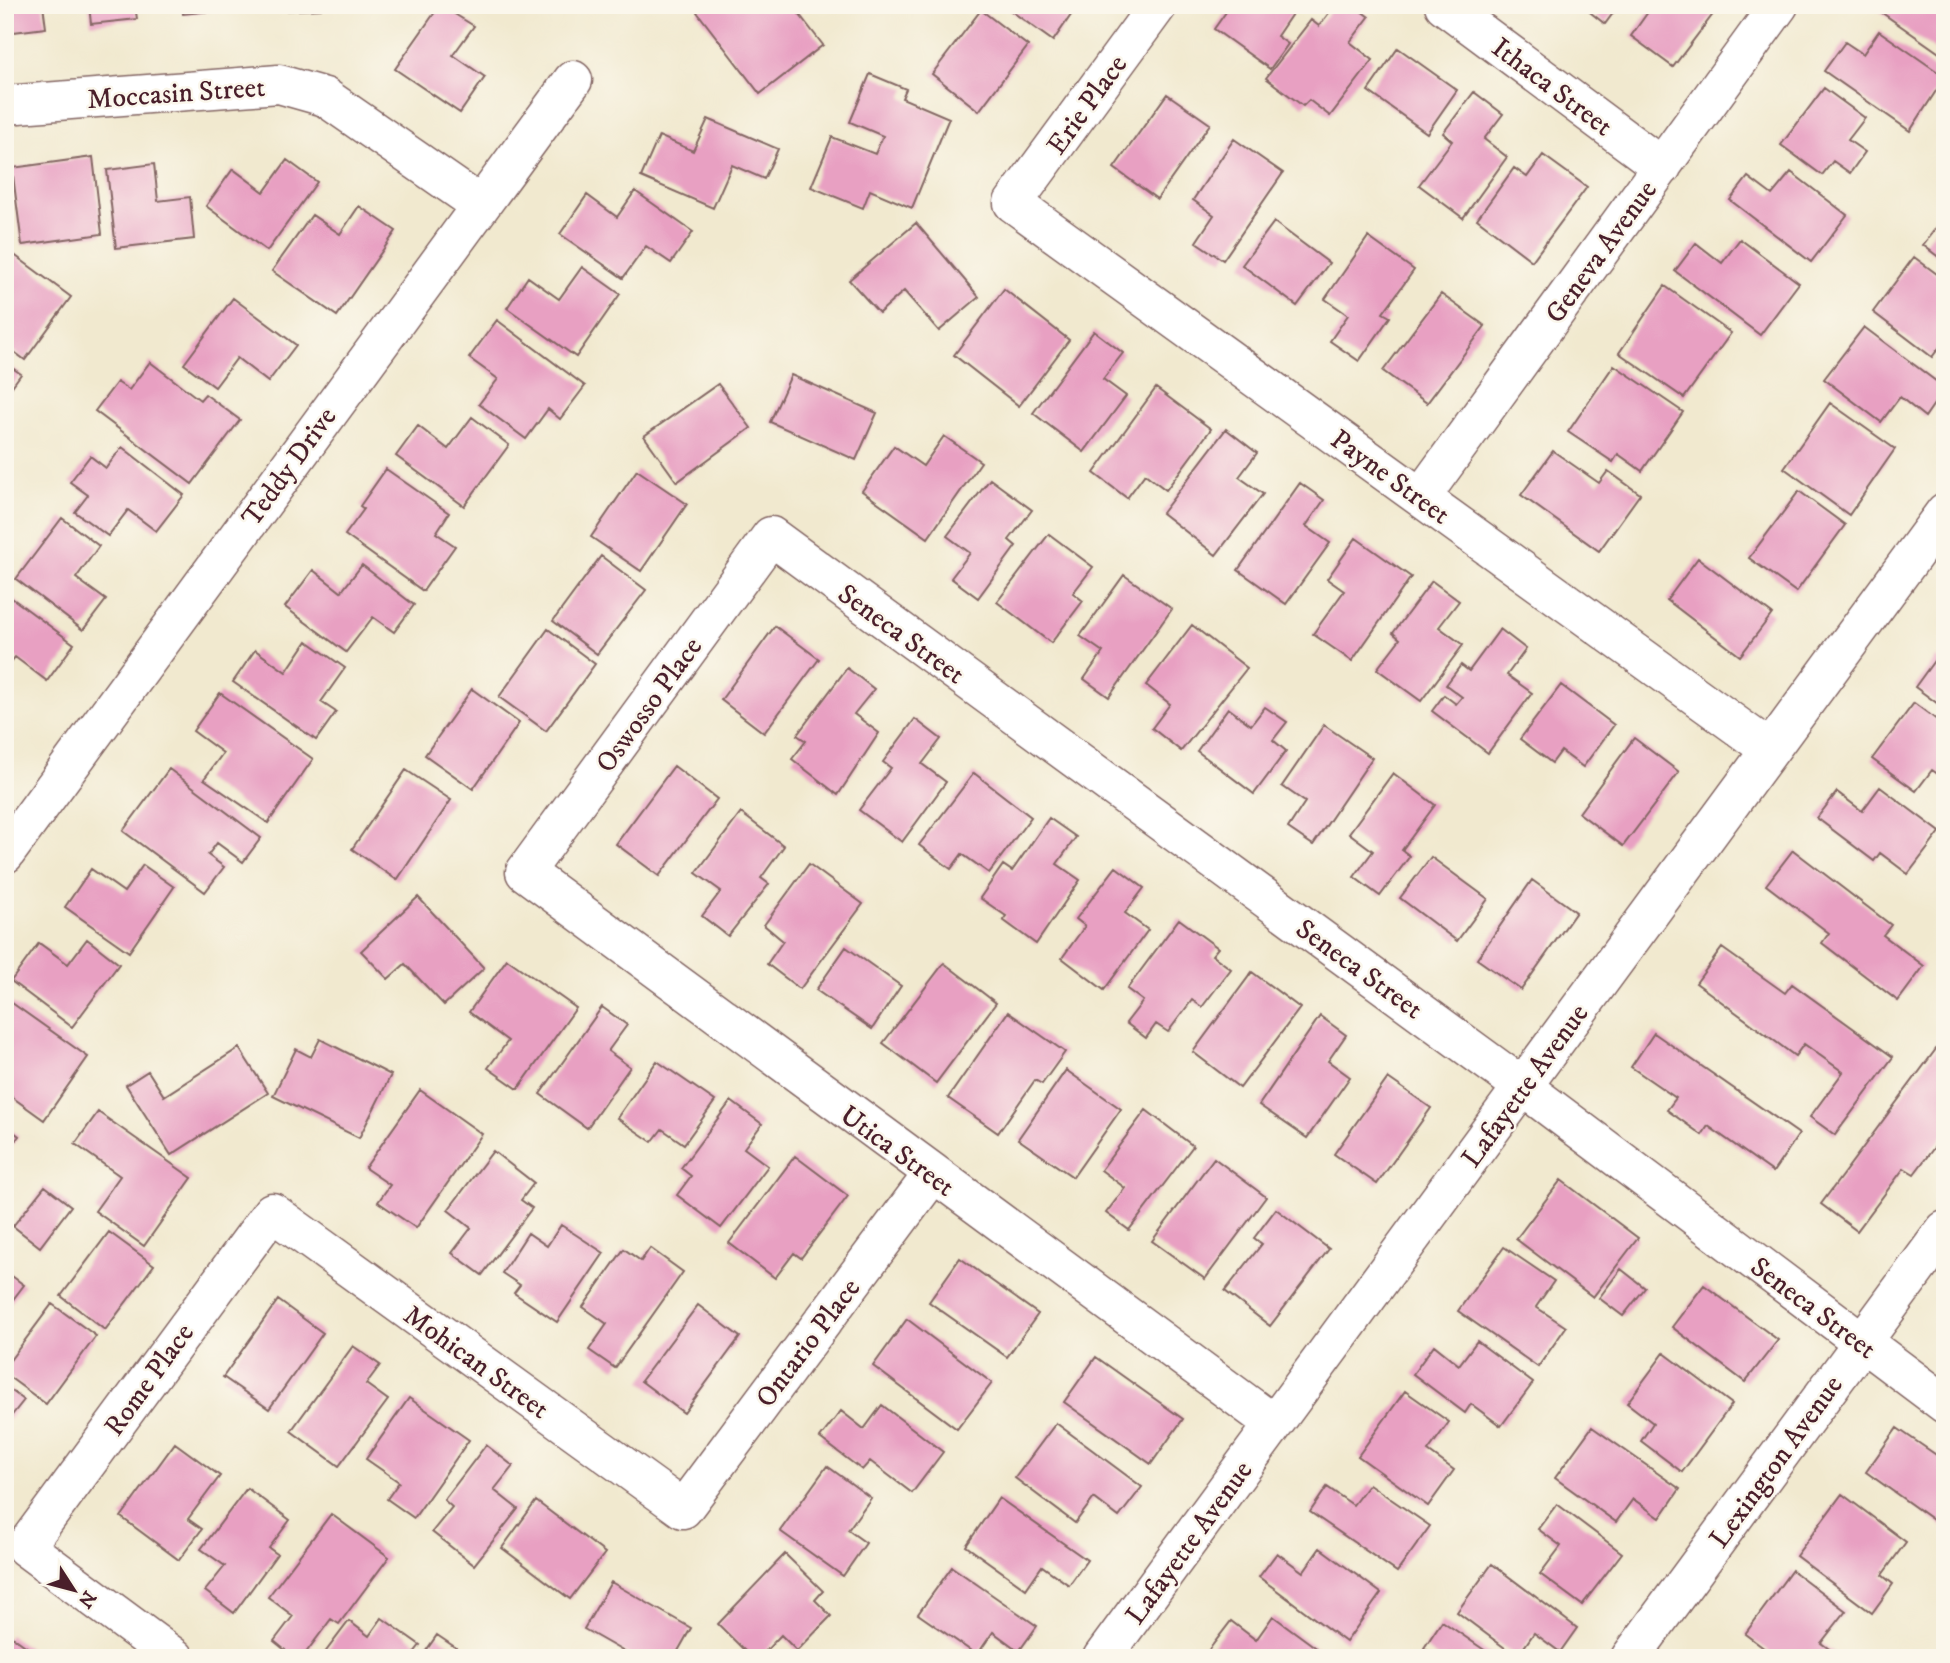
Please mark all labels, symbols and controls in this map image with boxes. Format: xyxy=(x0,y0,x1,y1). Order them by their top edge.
street label: Ithaca Street xyxy=(1485,30,1620,144)
street label: Erie Place xyxy=(1039,48,1135,162)
street label: Moccasin Street xyxy=(86,70,266,117)
street label: Geneva Avenue xyxy=(1538,174,1665,330)
street label: Teddy Drive xyxy=(234,400,344,534)
street label: Payne Street xyxy=(1323,422,1457,532)
street label: Seneca Street xyxy=(831,576,972,692)
street label: Oswosso Place xyxy=(588,630,710,780)
street label: Seneca Street xyxy=(1289,911,1430,1027)
street label: Lafayette Avenue xyxy=(1454,997,1596,1175)
street label: Utica Street xyxy=(833,1098,961,1205)
street label: Seneca Street xyxy=(1743,1250,1883,1367)
street label: Ontario Place xyxy=(748,1271,868,1414)
street label: Mohican Street xyxy=(397,1298,556,1427)
street label: Rome Place xyxy=(97,1317,202,1443)
street label: Lexington Avenue xyxy=(1702,1369,1851,1555)
street label: Lafayette Avenue xyxy=(1118,1454,1260,1632)
north arrow xyxy=(38,1554,108,1624)
text: N xyxy=(72,1586,100,1613)

